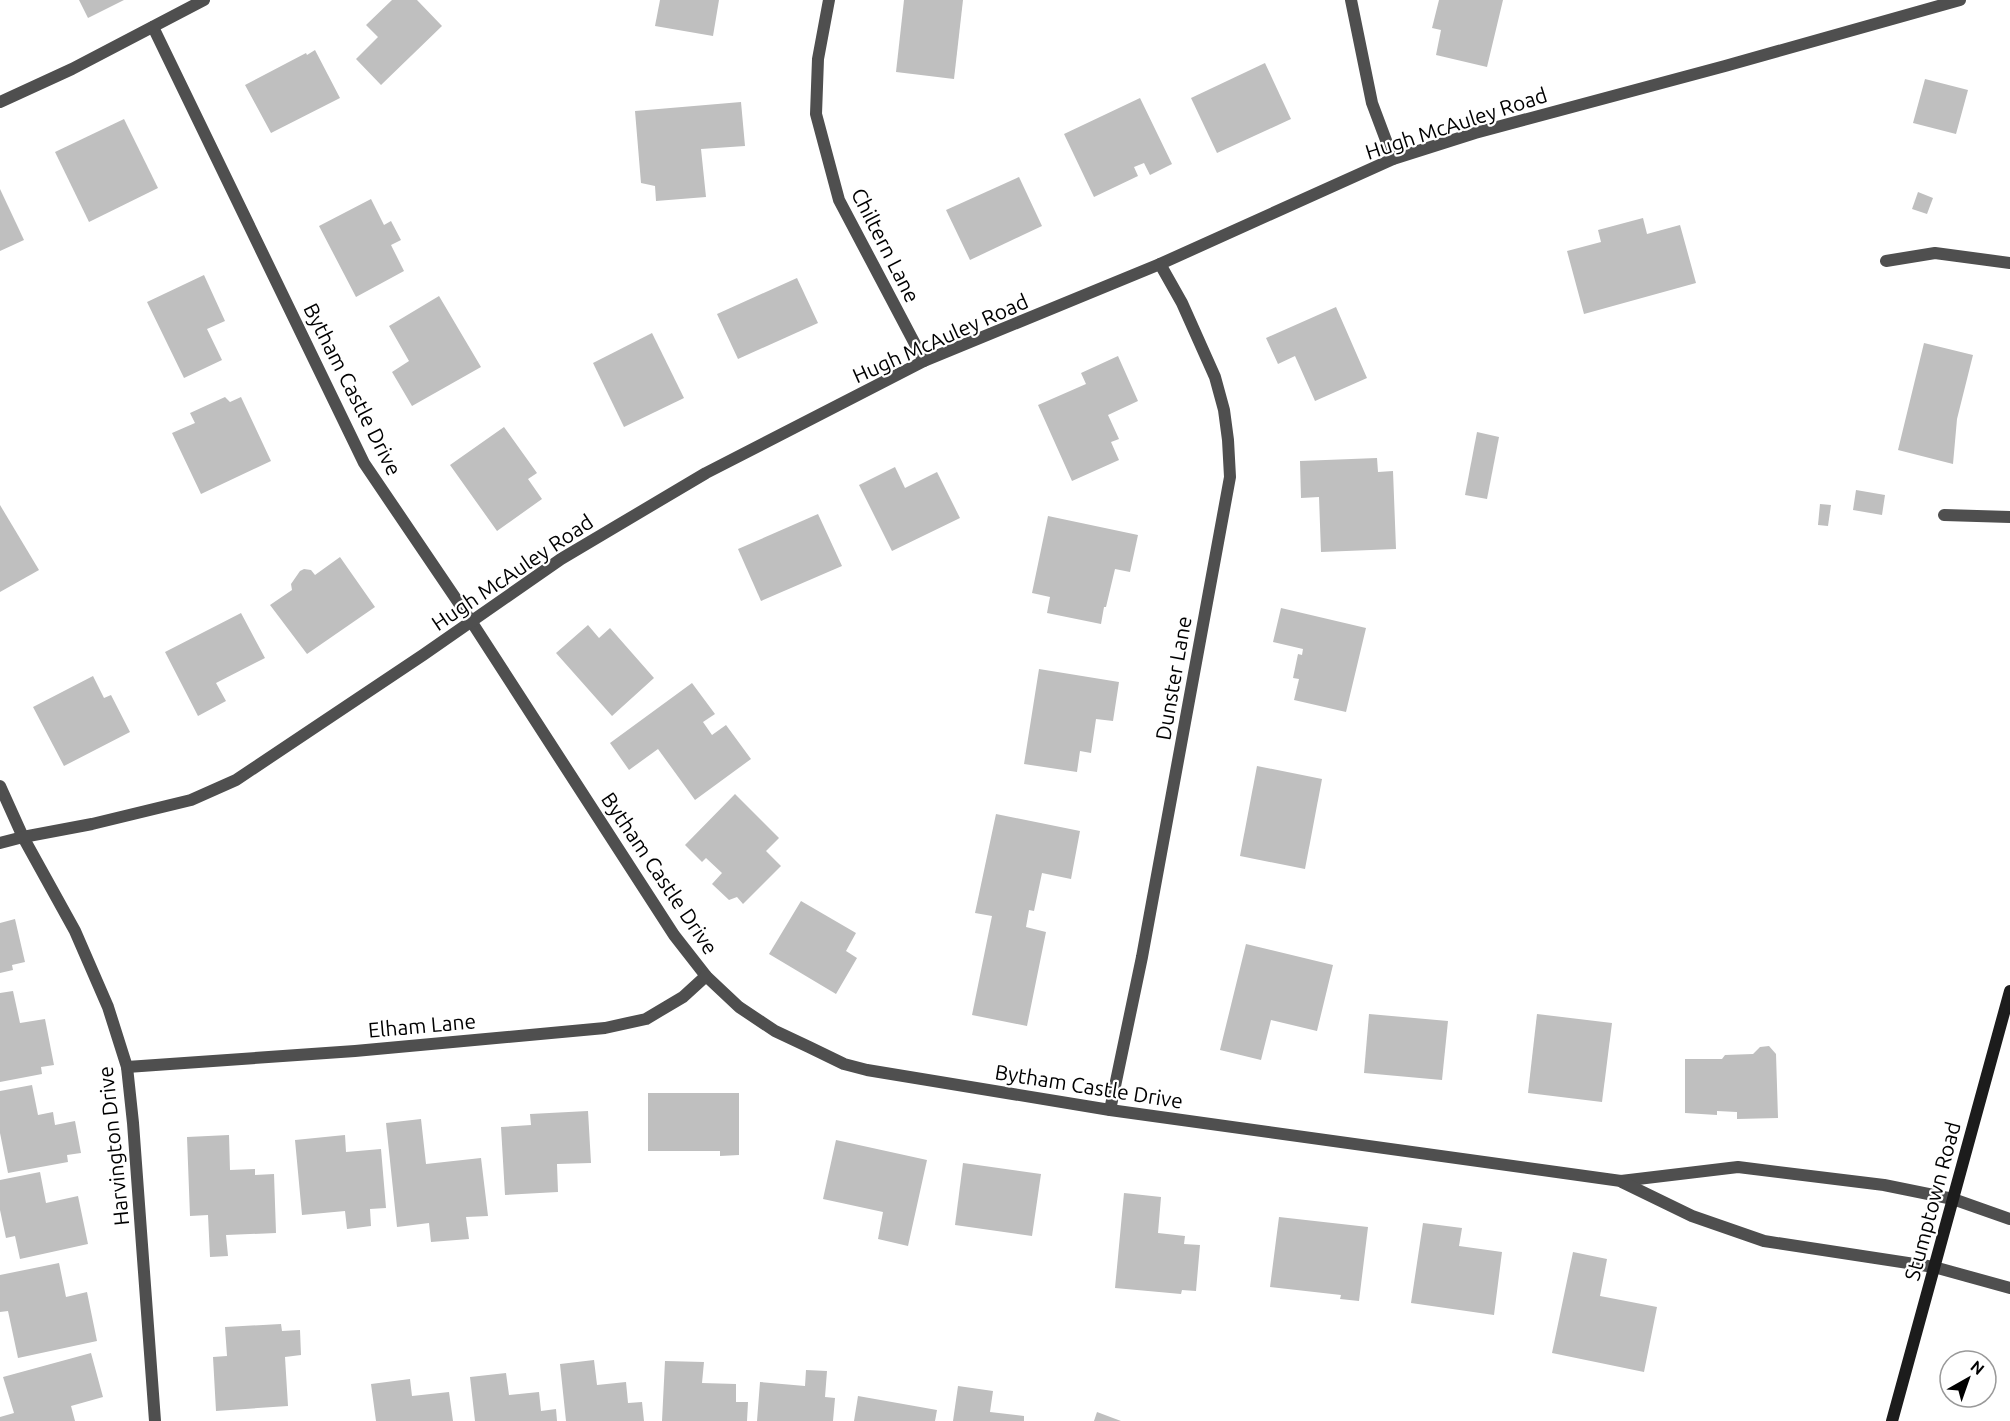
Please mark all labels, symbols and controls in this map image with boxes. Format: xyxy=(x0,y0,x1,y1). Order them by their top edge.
street label: Hugh McAuley Road xyxy=(1362,82,1550,164)
street label: Chiltern Lane xyxy=(847,184,925,306)
street label: Hugh McAuley Road xyxy=(849,288,1031,388)
street label: Bytham Castle Drive xyxy=(299,299,407,479)
street label: Hugh McAuley Road xyxy=(427,509,597,635)
street label: Dunster Lane xyxy=(1150,614,1196,742)
street label: Bytham Castle Drive xyxy=(597,788,723,958)
street label: Elham Lane xyxy=(367,1008,477,1042)
street label: Bytham Castle Drive xyxy=(993,1059,1185,1113)
street label: Harvington Drive xyxy=(93,1065,133,1227)
street label: Stumptown Road xyxy=(1899,1119,1965,1283)
north arrow xyxy=(1938,1349,1998,1409)
text: N xyxy=(1967,1357,1988,1378)

